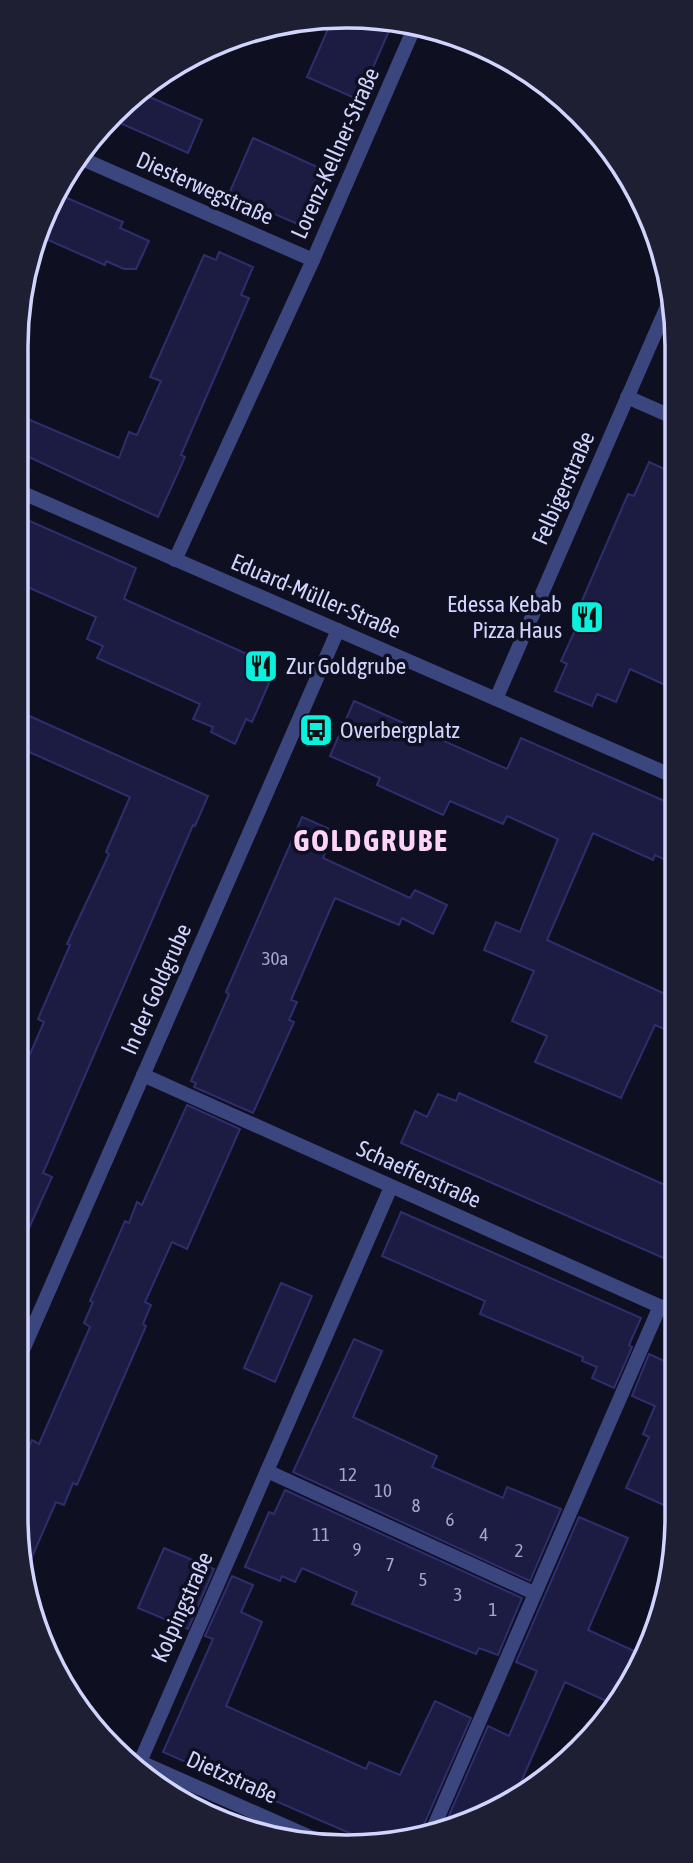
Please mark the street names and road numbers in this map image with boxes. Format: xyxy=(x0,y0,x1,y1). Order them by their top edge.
street label: Lorenz-Kellner-Straße xyxy=(286,64,384,242)
street label: Diesterwegstraße xyxy=(132,146,278,230)
street label: Felbigerstraße xyxy=(526,427,600,549)
street label: Eduard-Müller-Straße xyxy=(227,548,405,644)
street label: In der Goldgrube xyxy=(116,920,196,1058)
street label: Schaefferstraße xyxy=(353,1135,485,1213)
street label: Kolpingstraße xyxy=(146,1548,218,1666)
street label: Dietzstraße xyxy=(183,1745,281,1809)

